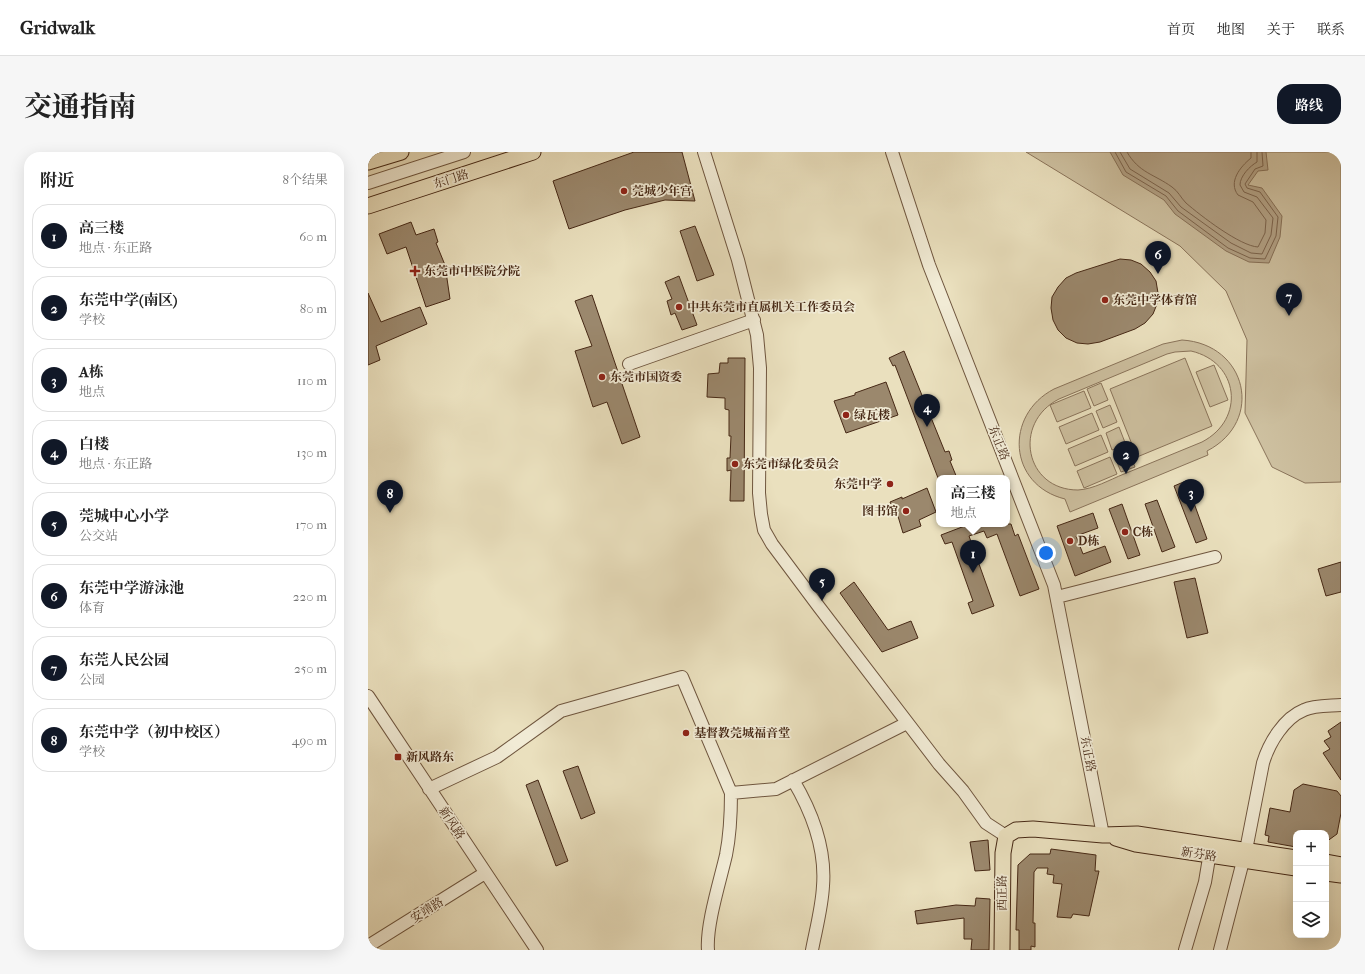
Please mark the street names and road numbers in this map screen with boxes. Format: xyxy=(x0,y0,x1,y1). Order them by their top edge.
street label: 东门路 xyxy=(432,167,470,191)
street label: 东正路 xyxy=(986,424,1012,462)
street label: 东正路 xyxy=(1078,735,1098,773)
street label: 新风路 xyxy=(436,804,468,842)
street label: 新芬路 xyxy=(1180,844,1218,864)
street label: 西正路 xyxy=(995,875,1009,911)
street label: 安靖路 xyxy=(408,895,446,925)

